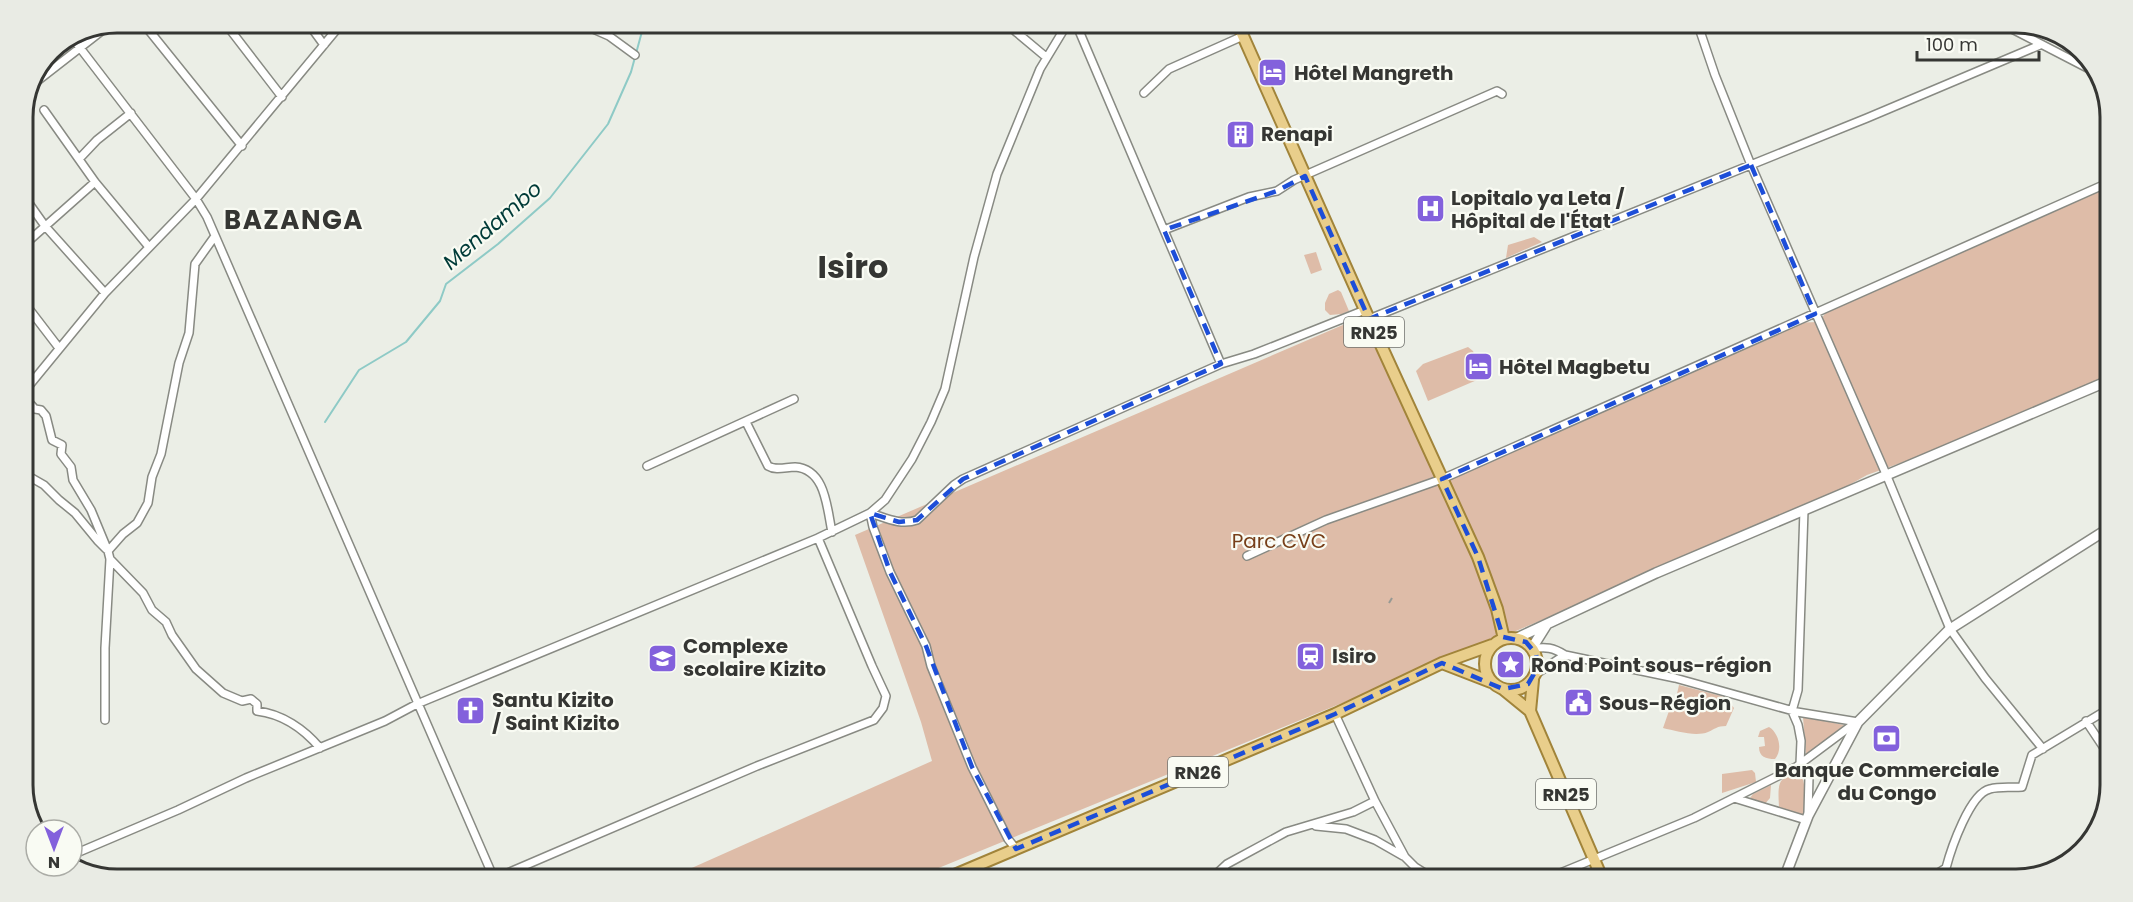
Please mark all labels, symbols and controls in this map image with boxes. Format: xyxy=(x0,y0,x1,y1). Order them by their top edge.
scale bar xyxy=(1917,24,2038,62)
text: 100 m xyxy=(1926,32,1978,57)
hotel icon: Hôtel Mangreth xyxy=(1257,57,1289,89)
place label: Hôtel Mangreth xyxy=(1294,59,1453,87)
building icon: Renapi xyxy=(1224,118,1256,150)
place label: Renapi xyxy=(1261,120,1333,148)
water label: Mendambo xyxy=(436,174,548,276)
place label: Lopitalo ya Leta / Hôpital de l'État xyxy=(1451,184,1625,235)
hospital icon: Lopitalo ya Leta / Hôpital de l'État xyxy=(1414,193,1446,225)
district label: BAZANGA xyxy=(224,202,364,238)
district label: Isiro xyxy=(818,244,888,289)
road number: RN25 xyxy=(1344,317,1404,347)
hotel icon: Hôtel Magbetu xyxy=(1462,351,1494,383)
place label: Hôtel Magbetu xyxy=(1499,353,1650,381)
park label: Parc CVC xyxy=(1232,527,1326,555)
place label: Complexe scolaire Kizito xyxy=(683,632,826,683)
station icon: Isiro xyxy=(1295,640,1327,672)
school or university icon: Complexe scolaire Kizito xyxy=(646,642,678,674)
place label: Isiro xyxy=(1332,642,1377,670)
place icon: Rond Point sous-région xyxy=(1494,649,1526,681)
place label: Rond Point sous-région xyxy=(1531,651,1772,679)
place label: Santu Kizito / Saint Kizito xyxy=(492,686,620,737)
public building icon: Sous-Région xyxy=(1562,687,1594,719)
place label: Sous-Région xyxy=(1599,689,1731,717)
church icon: Santu Kizito / Saint Kizito xyxy=(455,695,487,727)
bank icon: Banque Commerciale du Congo xyxy=(1871,723,1903,755)
place label: Banque Commerciale du Congo xyxy=(1775,756,1999,807)
road number: RN26 xyxy=(1168,757,1228,787)
road number: RN25 xyxy=(1536,779,1596,809)
north arrow xyxy=(24,818,84,878)
text: N xyxy=(48,851,60,874)

